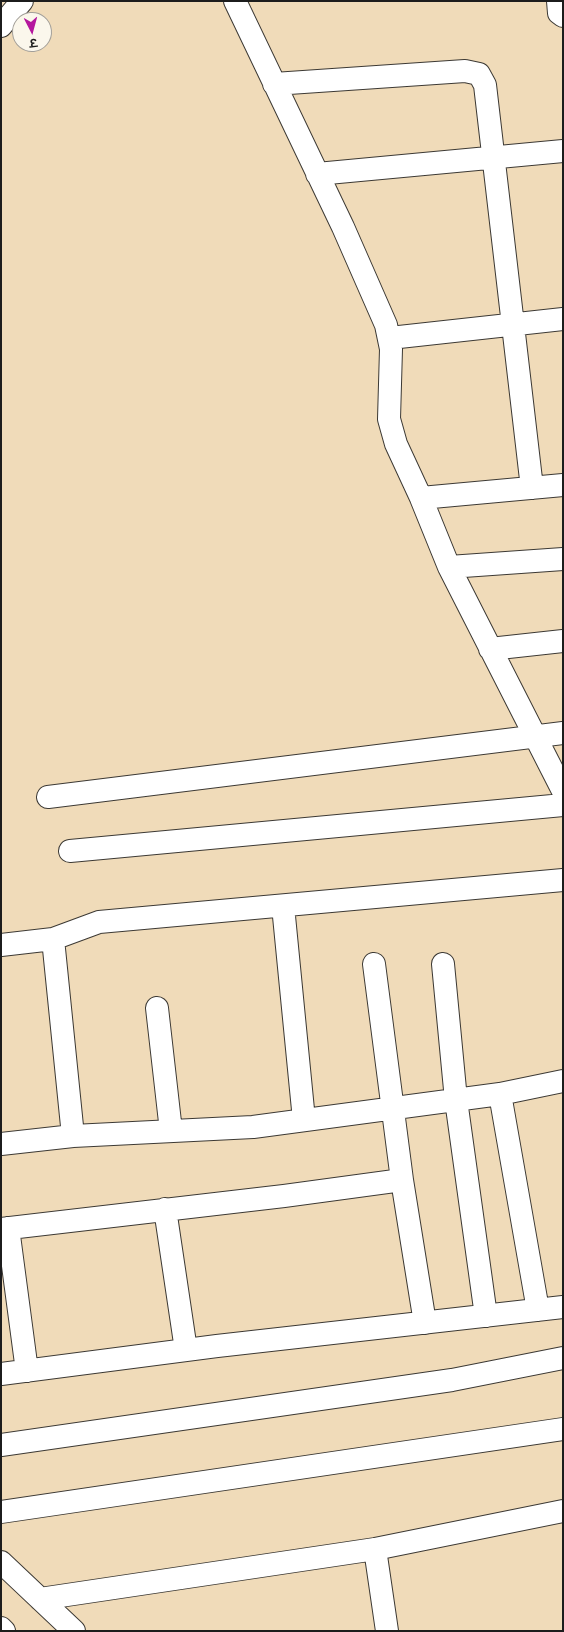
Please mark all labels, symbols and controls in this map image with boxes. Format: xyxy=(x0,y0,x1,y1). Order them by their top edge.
north arrow xyxy=(12,12,52,52)
text: उ xyxy=(29,36,38,50)

